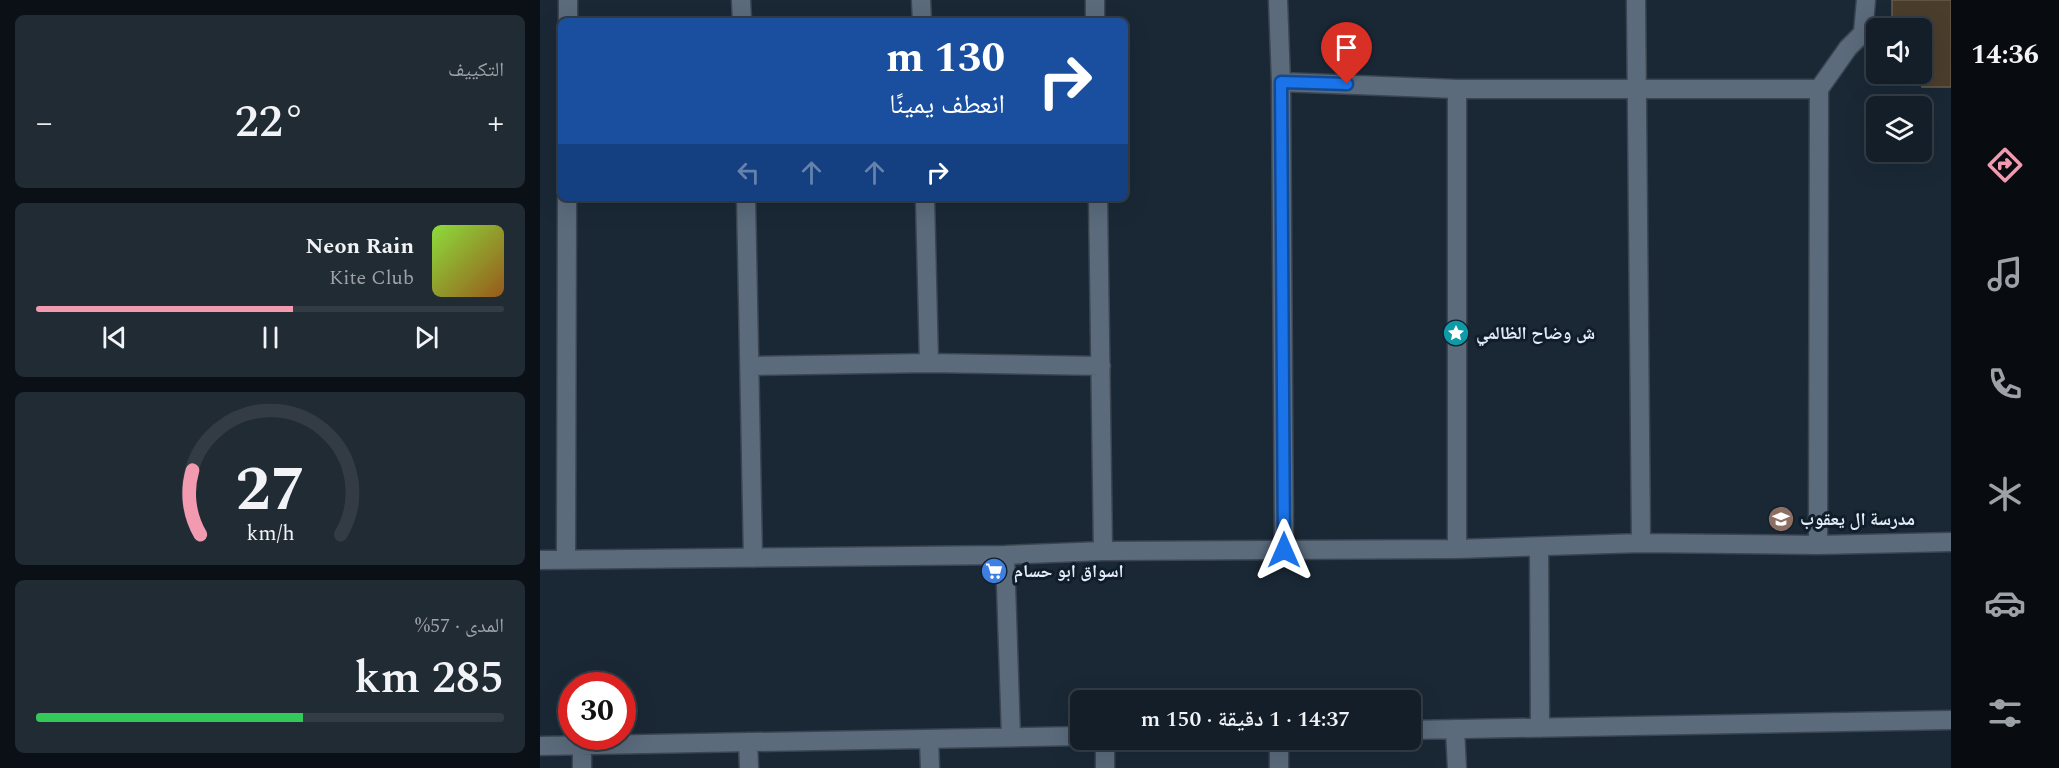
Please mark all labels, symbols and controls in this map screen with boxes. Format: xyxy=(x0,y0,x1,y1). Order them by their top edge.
map controls xyxy=(1866,18,1932,162)
button: sound xyxy=(1866,18,1932,84)
pin xyxy=(1321,22,1372,84)
text: 130 m xyxy=(886,27,1005,90)
icon: arrive xyxy=(1330,31,1363,64)
text: 14:36 xyxy=(1971,34,2039,76)
icon: right xyxy=(1026,42,1104,120)
text: التكييف xyxy=(448,55,504,85)
text: انعطف يمينًا xyxy=(889,84,1005,126)
text: 22° xyxy=(235,88,305,157)
button: layers xyxy=(1866,96,1932,162)
text: − xyxy=(36,98,53,148)
text: + xyxy=(488,98,504,148)
icon: directions xyxy=(1984,144,2026,186)
icon: left xyxy=(732,156,765,189)
icon: ahead xyxy=(795,156,828,189)
icon: ahead xyxy=(858,156,891,189)
icon: right xyxy=(921,156,954,189)
text: Neon Rain xyxy=(306,230,414,263)
icon: music xyxy=(1984,253,2026,295)
text: Kite Club xyxy=(329,263,414,293)
place icon: ش وضاح الظالمي xyxy=(1441,318,1471,348)
place label: ش وضاح الظالمي xyxy=(1476,320,1595,347)
icon: previous xyxy=(98,321,131,354)
icon: pause xyxy=(254,321,287,354)
icon: next xyxy=(410,321,443,354)
icon: phone xyxy=(1984,363,2026,405)
text: 27 xyxy=(235,443,305,538)
icon: climate xyxy=(1984,473,2026,515)
school or university icon: مدرسة ال يعقوب xyxy=(1766,504,1796,534)
place label: مدرسة ال يعقوب xyxy=(1800,506,1915,533)
text: km/h xyxy=(246,518,294,551)
position arrow xyxy=(1252,518,1316,582)
supermarket icon: اسواق ابو حسام xyxy=(979,556,1009,586)
place label: اسواق ابو حسام xyxy=(1014,558,1124,585)
icon: car xyxy=(1984,582,2026,624)
text: المدى · 57% xyxy=(415,611,504,641)
text: 285 km xyxy=(354,644,504,713)
speed limit sign: 30 xyxy=(558,672,636,750)
icon: filters xyxy=(1984,692,2026,734)
text: 14:37 · 1 دقيقة · 150 m xyxy=(1141,703,1350,736)

